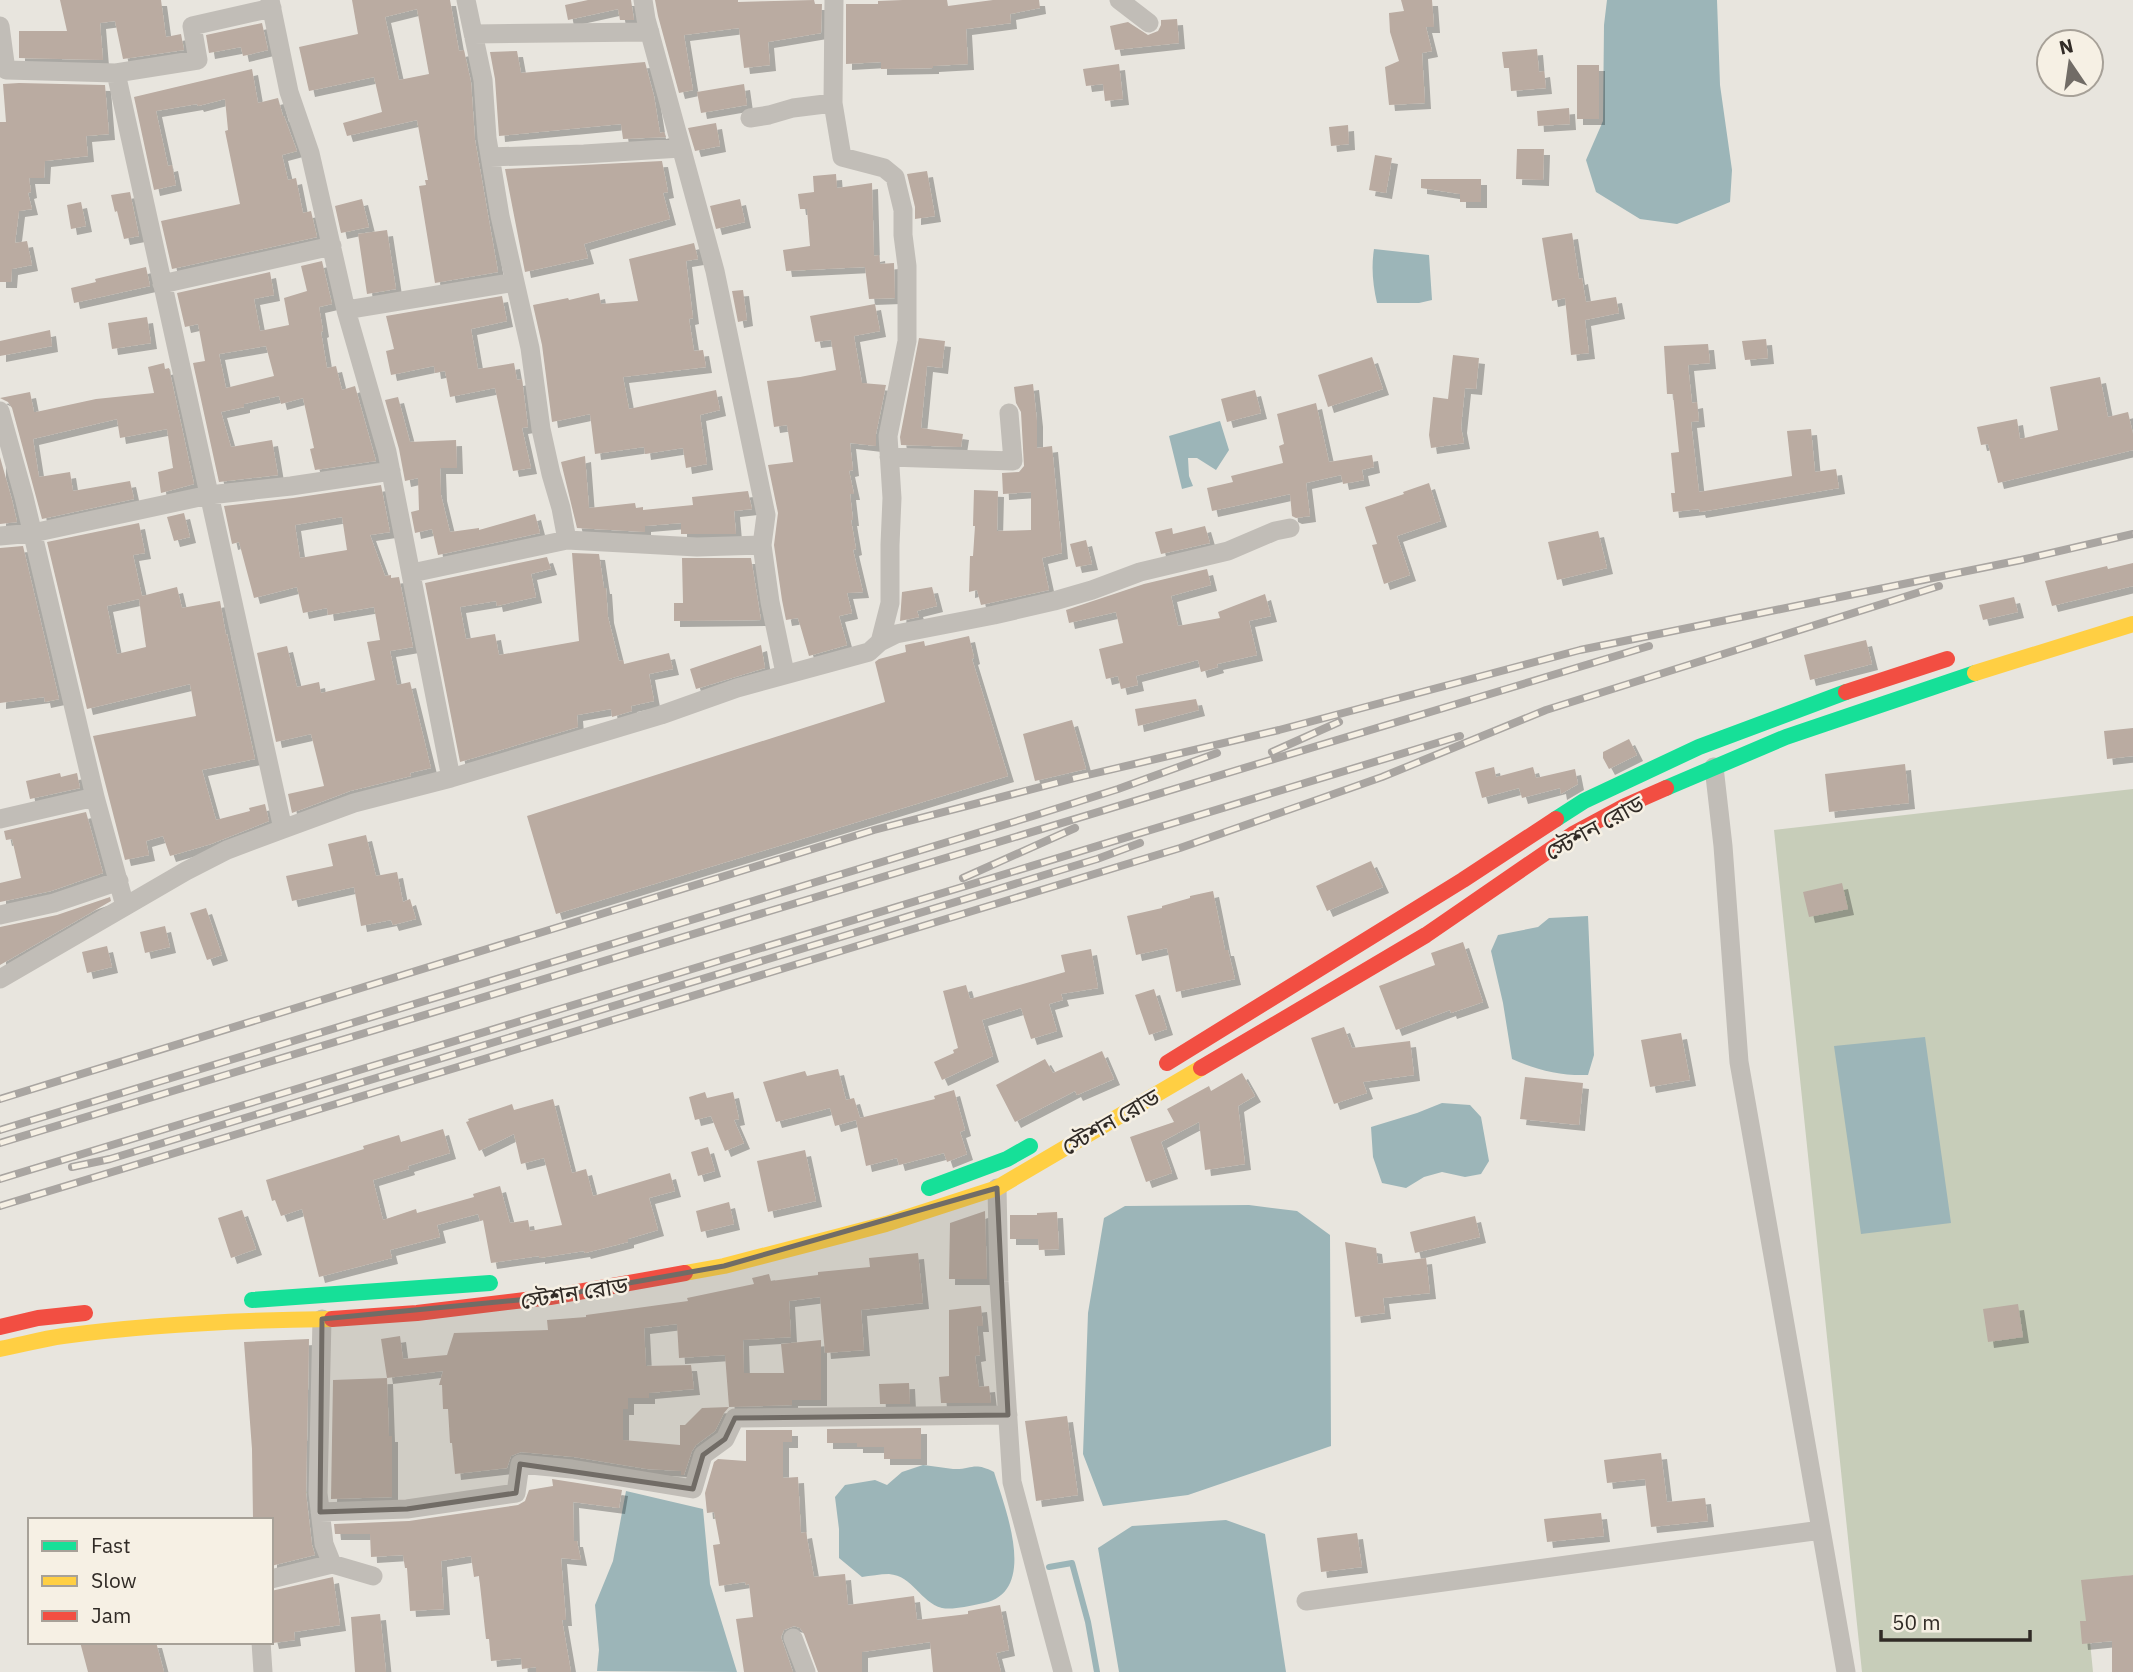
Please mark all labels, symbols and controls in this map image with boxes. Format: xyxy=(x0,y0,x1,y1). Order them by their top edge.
north arrow xyxy=(2035,28,2105,98)
text: N xyxy=(2057,33,2076,60)
street label: স্টেশন রোড xyxy=(1539,787,1649,866)
street label: স্টেশন রোড xyxy=(1056,1081,1165,1161)
street label: স্টেশন রোড xyxy=(518,1269,631,1315)
legend xyxy=(28,1518,273,1644)
text: Fast xyxy=(91,1531,131,1559)
text: Slow xyxy=(91,1566,137,1594)
scale bar xyxy=(1881,1598,2030,1642)
text: Jam xyxy=(91,1601,131,1629)
text: 50 m xyxy=(1892,1608,1941,1636)

